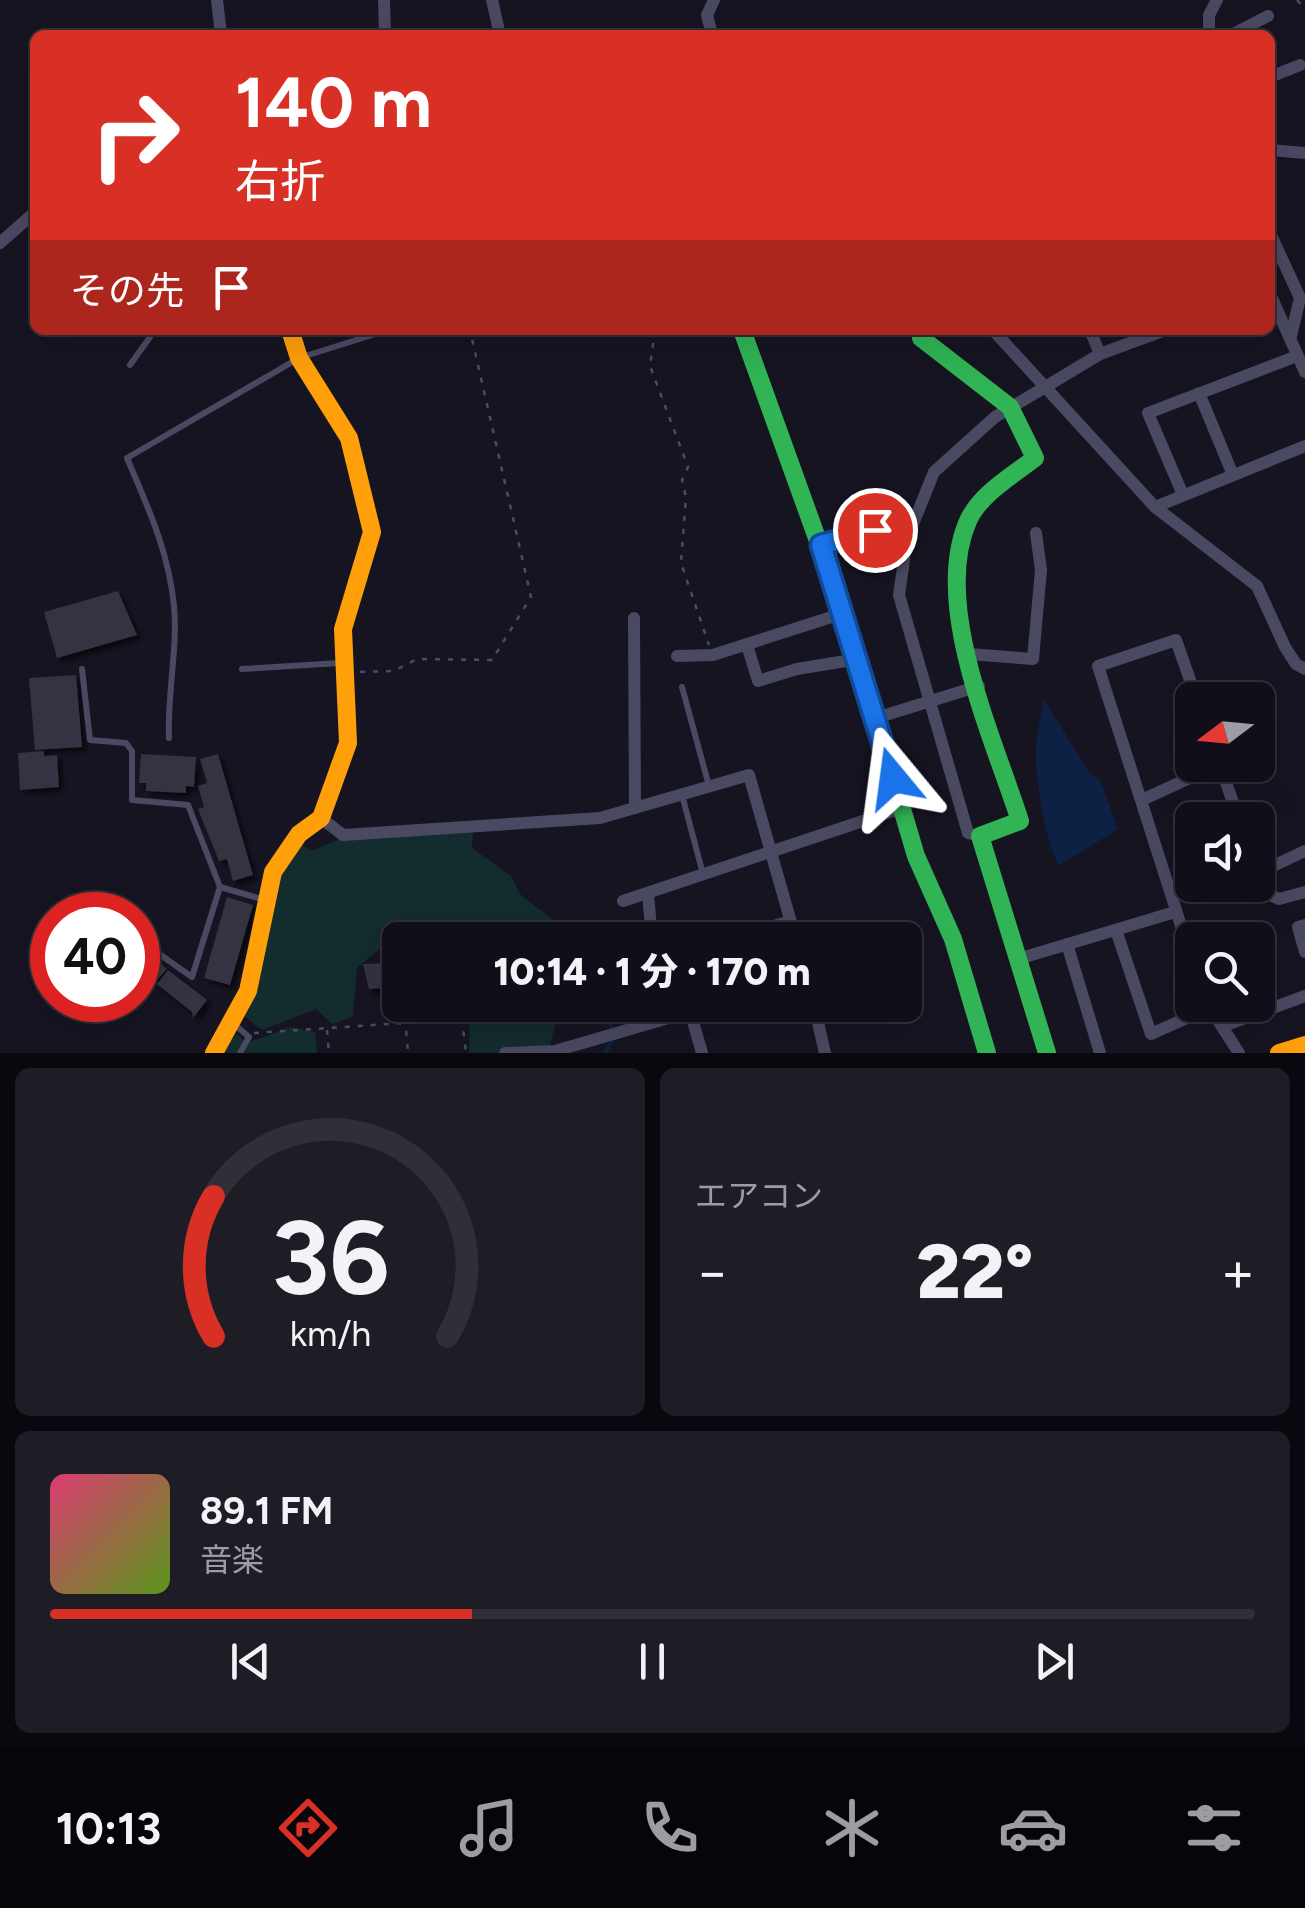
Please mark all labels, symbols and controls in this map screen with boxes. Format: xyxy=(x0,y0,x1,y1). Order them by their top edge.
text: 140 m xyxy=(235,60,432,145)
icon: right xyxy=(70,70,200,200)
text: 右折 xyxy=(235,154,325,208)
icon: arrive xyxy=(204,260,259,315)
text: その先 xyxy=(70,268,184,314)
pin xyxy=(833,488,918,573)
icon: arrive xyxy=(848,503,903,558)
north arrow xyxy=(1175,682,1275,782)
map controls xyxy=(1175,682,1275,1022)
position arrow xyxy=(841,726,945,830)
button: sound xyxy=(1175,802,1275,902)
speed limit sign: 40 xyxy=(30,892,160,1022)
button: search xyxy=(1175,922,1275,1022)
text: 10:14 · 1 分 · 170 m xyxy=(493,949,811,995)
text: エアコン xyxy=(695,1177,823,1215)
text: 36 xyxy=(271,1195,389,1320)
text: 22° xyxy=(917,1227,1033,1317)
text: − xyxy=(695,1239,729,1305)
text: + xyxy=(1221,1239,1255,1305)
text: km/h xyxy=(289,1312,371,1355)
text: 89.1 FM xyxy=(200,1488,333,1534)
text: 音楽 xyxy=(200,1541,264,1579)
icon: previous xyxy=(223,1634,278,1689)
icon: pause xyxy=(625,1634,680,1689)
icon: next xyxy=(1027,1634,1082,1689)
icon: directions xyxy=(273,1793,343,1863)
icon: music xyxy=(454,1793,524,1863)
icon: phone xyxy=(635,1793,705,1863)
icon: climate xyxy=(817,1793,887,1863)
icon: car xyxy=(998,1793,1068,1863)
icon: filters xyxy=(1179,1793,1249,1863)
text: 10:13 xyxy=(56,1801,161,1855)

